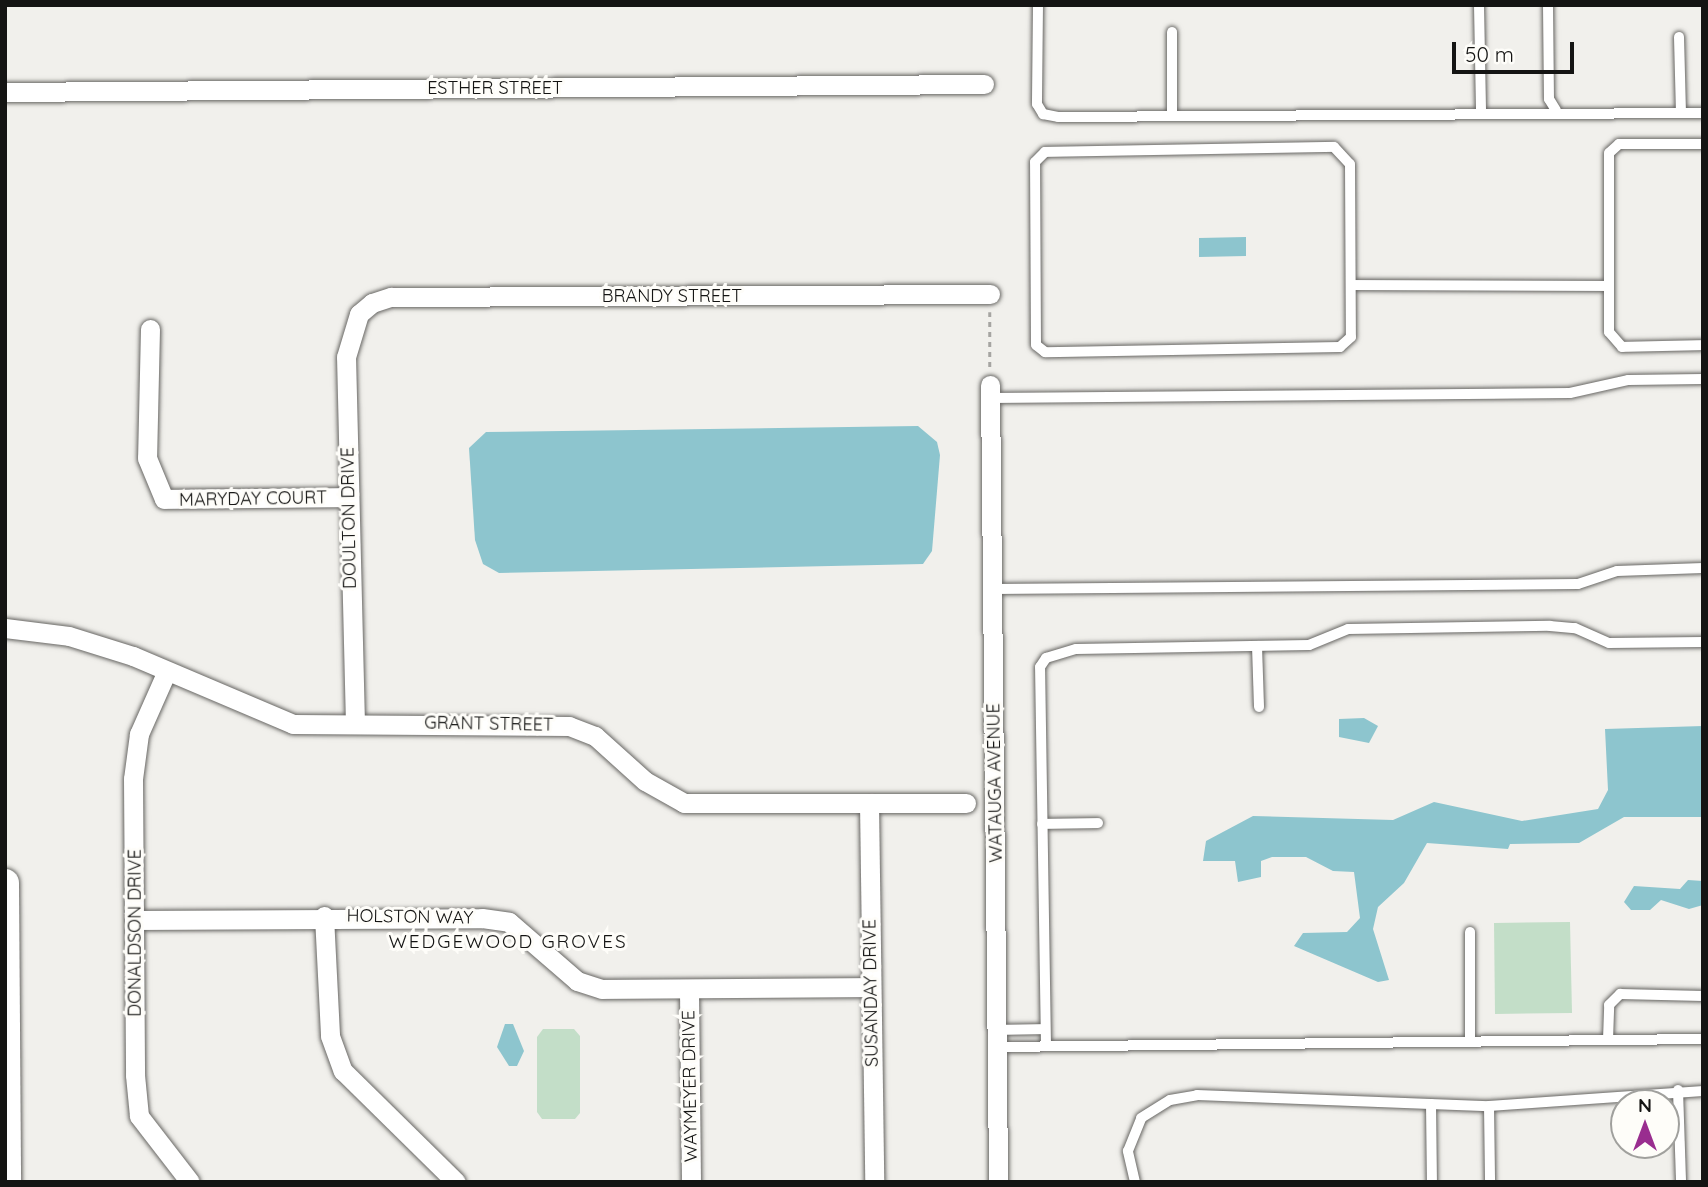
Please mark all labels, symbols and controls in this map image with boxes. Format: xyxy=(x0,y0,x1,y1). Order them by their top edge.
scale bar xyxy=(1456,28,1578,72)
text: 50 m xyxy=(1465,41,1514,67)
street label: ESTHER STREET xyxy=(427,77,563,99)
street label: BRANDY STREET xyxy=(602,285,742,307)
street label: DOULTON DRIVE xyxy=(337,447,361,589)
street label: MARYDAY COURT xyxy=(179,487,327,511)
street label: WATAUGA AVENUE xyxy=(983,703,1007,863)
street label: GRANT STREET xyxy=(424,712,554,736)
street label: DONALDSON DRIVE xyxy=(124,849,146,1017)
street label: HOLSTON WAY xyxy=(346,905,474,929)
street label: SUSANDAY DRIVE xyxy=(859,919,883,1067)
district label: WEDGEWOOD GROVES xyxy=(390,931,626,953)
street label: WAYMEYER DRIVE xyxy=(678,1010,702,1162)
north arrow xyxy=(1610,1089,1680,1159)
text: N xyxy=(1638,1093,1652,1117)

